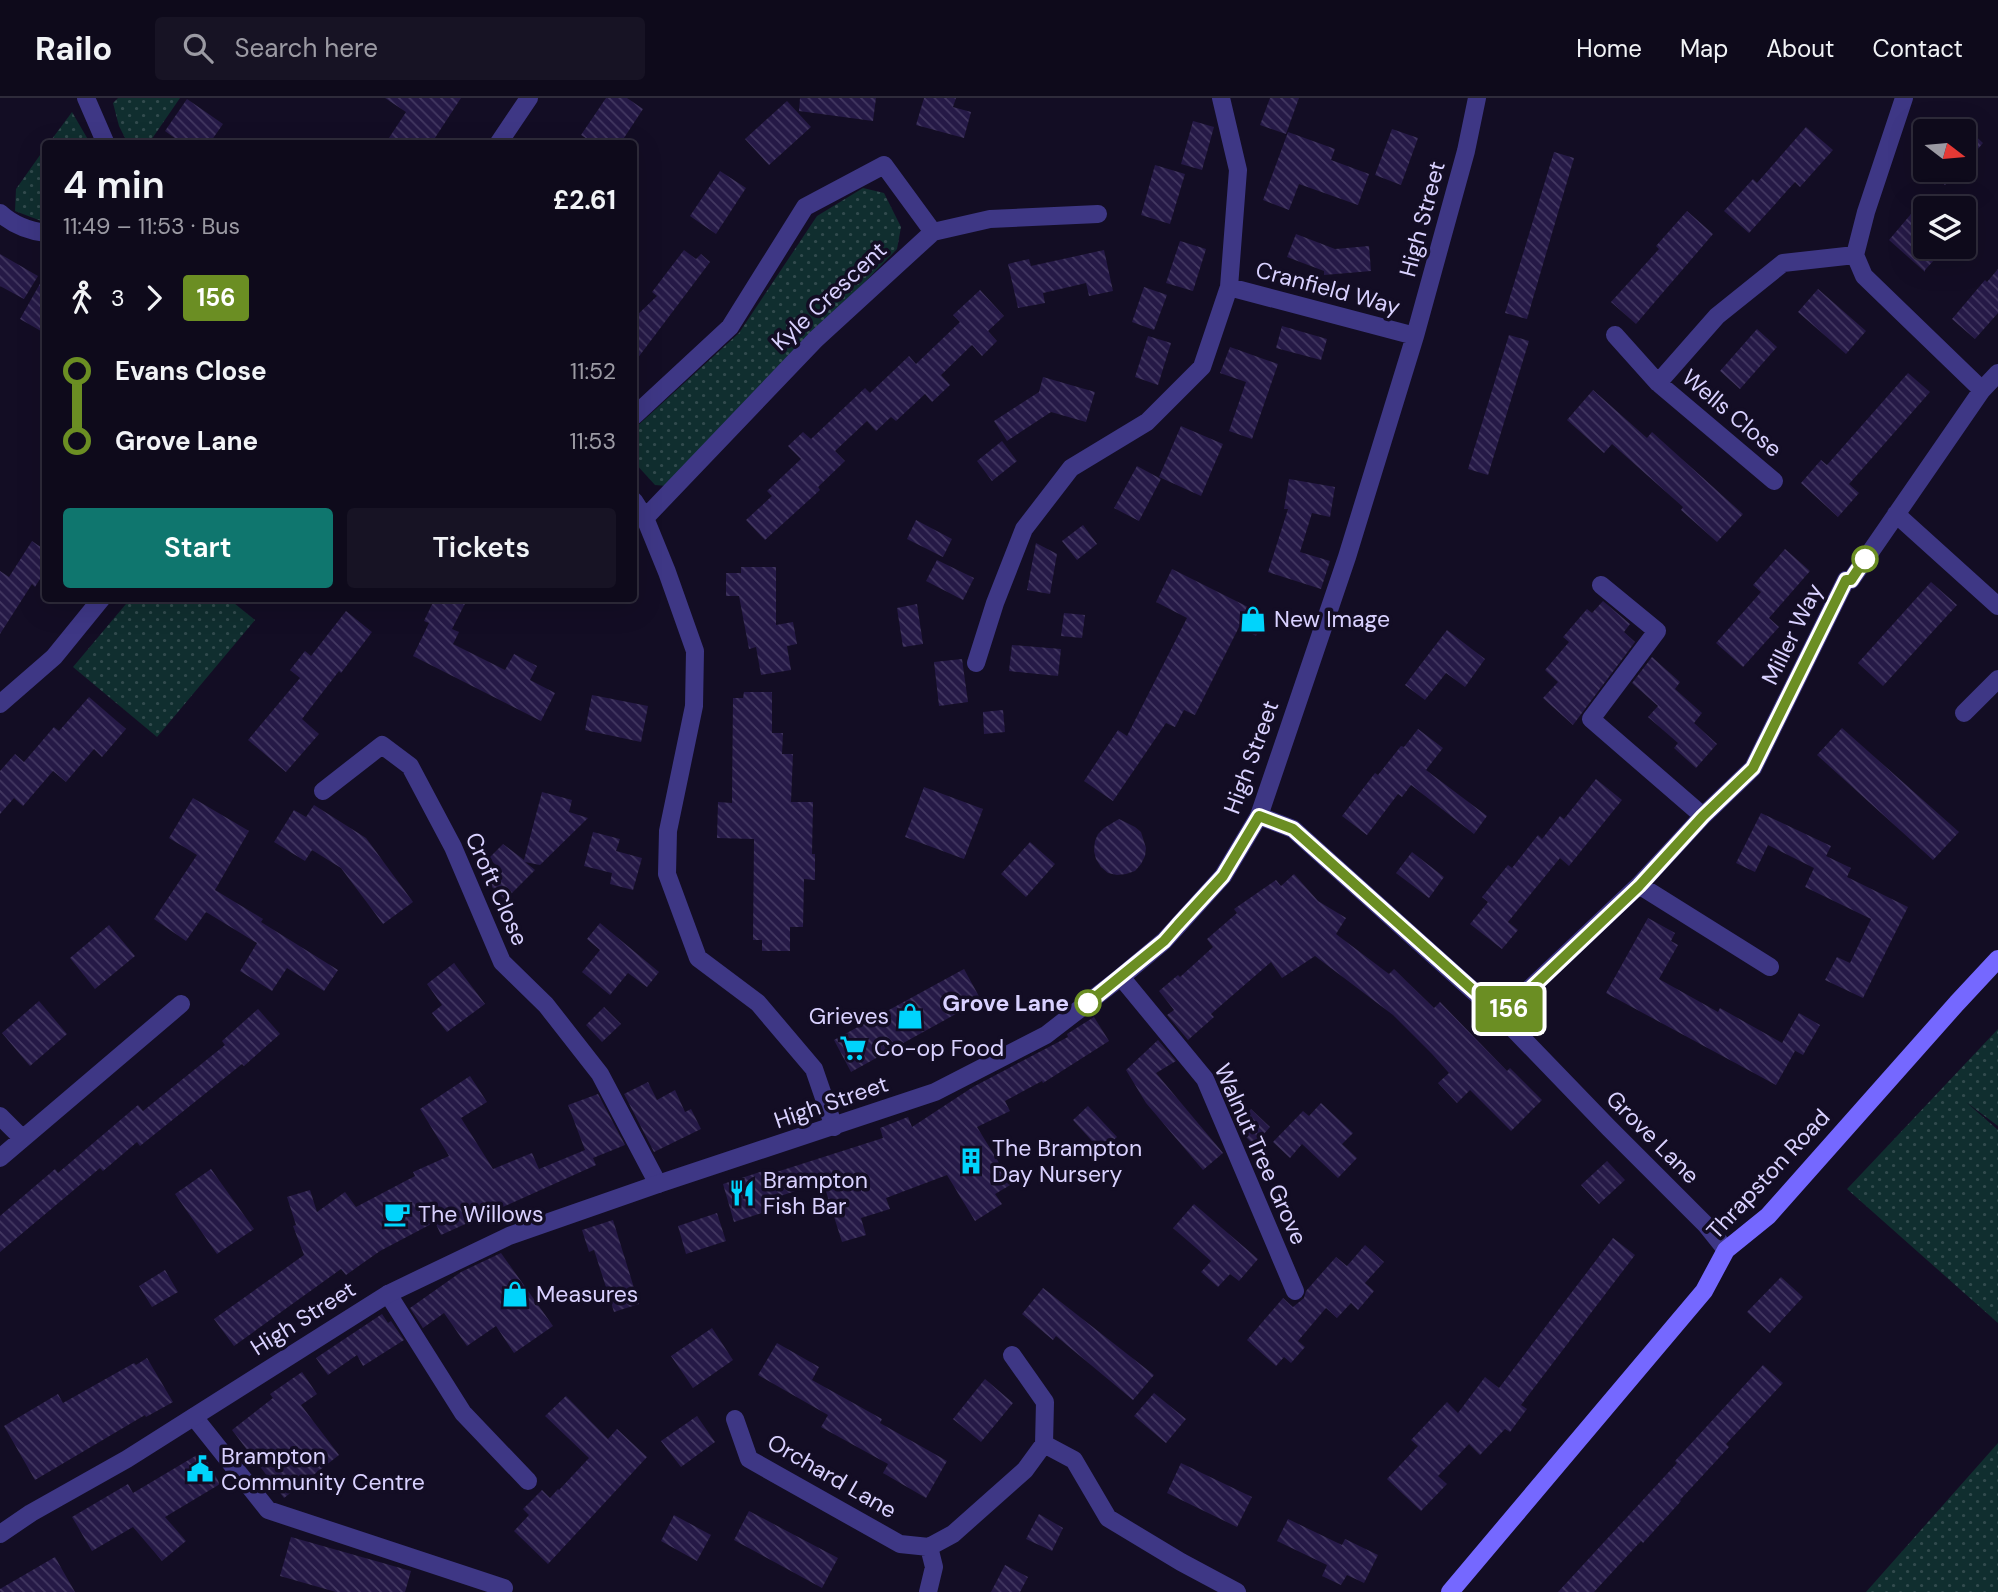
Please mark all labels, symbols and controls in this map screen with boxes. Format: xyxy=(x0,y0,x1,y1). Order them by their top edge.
search box xyxy=(155,17,645,80)
text: Railo xyxy=(35,27,113,70)
icon: search xyxy=(179,29,217,67)
text: Search here xyxy=(235,31,378,65)
text: Home xyxy=(1576,33,1642,64)
text: Map xyxy=(1680,33,1728,64)
text: About xyxy=(1766,33,1835,64)
text: Contact xyxy=(1873,33,1963,64)
north arrow xyxy=(1913,119,1976,182)
map controls xyxy=(1913,119,1976,259)
street label: High Street xyxy=(1392,158,1452,280)
text: 4 min xyxy=(63,160,165,210)
text: £2.61 xyxy=(553,183,616,217)
button: layers xyxy=(1913,196,1976,259)
text: 11:49 – 11:53 · Bus xyxy=(63,211,240,241)
street label: Kyle Crescent xyxy=(765,235,893,357)
street label: Cranfield Way xyxy=(1252,254,1404,322)
icon: walk xyxy=(63,279,101,317)
icon: forward xyxy=(135,279,173,317)
text: 156 xyxy=(197,282,235,313)
text: 3 xyxy=(111,283,125,313)
text: Evans Close xyxy=(115,354,267,388)
text: 11:52 xyxy=(570,356,616,386)
street label: Wells Close xyxy=(1676,362,1788,464)
text: Grove Lane xyxy=(115,424,258,458)
text: 11:53 xyxy=(569,426,616,456)
button: Start xyxy=(63,508,333,588)
button: Tickets xyxy=(347,508,616,588)
unlabelled marker xyxy=(1852,546,1878,572)
street label: Miller Way xyxy=(1755,578,1829,690)
shop icon: New Image xyxy=(1238,604,1268,634)
place label: New Image xyxy=(1274,604,1390,634)
street label: High Street xyxy=(1217,696,1285,818)
street label: Croft Close xyxy=(459,828,535,950)
line badge: 156 xyxy=(1469,986,1549,1032)
place label: Grove Lane xyxy=(942,988,1069,1018)
marker: Grove Lane xyxy=(1075,990,1101,1016)
text: 156 xyxy=(1490,993,1528,1024)
place label: Grieves xyxy=(809,1001,889,1031)
shop icon: Grieves xyxy=(895,1001,925,1031)
supermarket icon: Co-op Food xyxy=(838,1033,868,1063)
place label: Co-op Food xyxy=(874,1033,1004,1063)
street label: Walnut Tree Grove xyxy=(1208,1059,1314,1249)
street label: High Street xyxy=(770,1069,892,1135)
street label: Grove Lane xyxy=(1600,1084,1706,1190)
street label: Thrapston Road xyxy=(1700,1102,1836,1246)
place label: The Brampton Day Nursery xyxy=(992,1133,1142,1189)
building icon: The Brampton Day Nursery xyxy=(956,1146,986,1176)
place label: Brampton Fish Bar xyxy=(763,1165,868,1221)
restaurant icon: Brampton Fish Bar xyxy=(727,1178,757,1208)
cafe icon: The Willows xyxy=(382,1199,412,1229)
place label: The Willows xyxy=(418,1199,544,1229)
street label: High Street xyxy=(245,1274,361,1362)
shop icon: Measures xyxy=(500,1279,530,1309)
place label: Measures xyxy=(536,1279,638,1309)
street label: Orchard Lane xyxy=(762,1427,902,1525)
place label: Brampton Community Centre xyxy=(221,1441,425,1497)
public building icon: Brampton Community Centre xyxy=(185,1454,215,1484)

